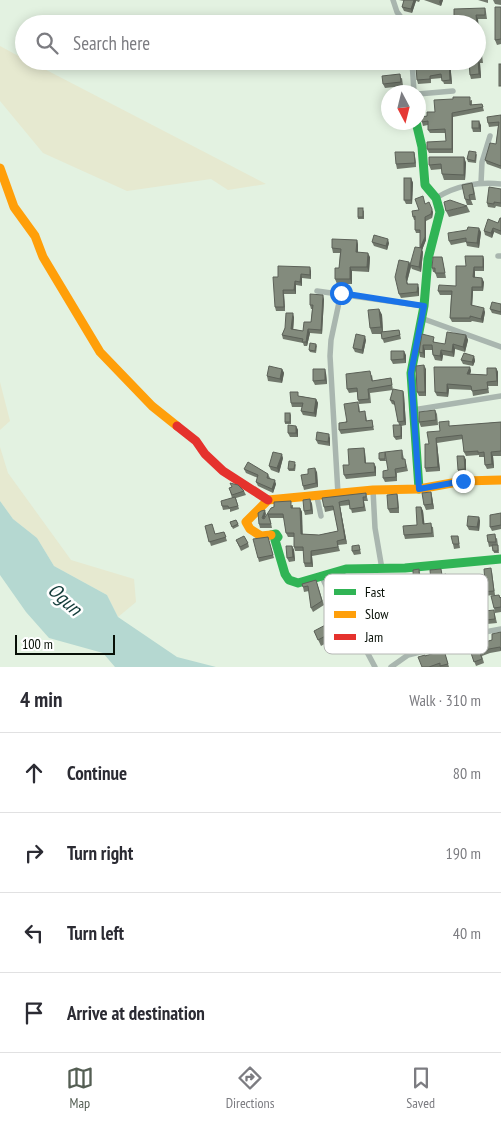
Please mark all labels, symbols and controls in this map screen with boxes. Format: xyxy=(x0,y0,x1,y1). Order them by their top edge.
search box xyxy=(15,15,486,70)
icon: search xyxy=(33,29,61,57)
text: Search here xyxy=(73,31,150,55)
north arrow xyxy=(381,85,426,130)
route start xyxy=(330,282,353,305)
route end xyxy=(452,470,475,493)
legend xyxy=(324,574,488,654)
water label: Ogun xyxy=(43,577,88,622)
text: Fast xyxy=(365,583,385,601)
text: Slow xyxy=(365,605,389,623)
text: Jam xyxy=(364,628,383,646)
scale bar xyxy=(15,632,115,655)
text: 100 m xyxy=(22,635,53,653)
text: 4 min xyxy=(20,686,62,713)
text: Walk · 310 m xyxy=(409,690,481,710)
icon: ahead xyxy=(20,759,48,787)
text: Continue xyxy=(67,761,127,785)
text: 80 m xyxy=(453,763,481,783)
icon: right xyxy=(20,839,48,867)
text: Turn right xyxy=(67,841,133,865)
text: 190 m xyxy=(446,843,481,863)
icon: left xyxy=(20,919,48,947)
text: Turn left xyxy=(67,921,124,945)
text: 40 m xyxy=(453,923,481,943)
icon: arrive xyxy=(20,999,48,1027)
text: Arrive at destination xyxy=(67,1001,205,1025)
tab: Map xyxy=(66,1064,94,1112)
tab: Directions xyxy=(226,1064,274,1112)
tab: Saved xyxy=(406,1064,435,1112)

